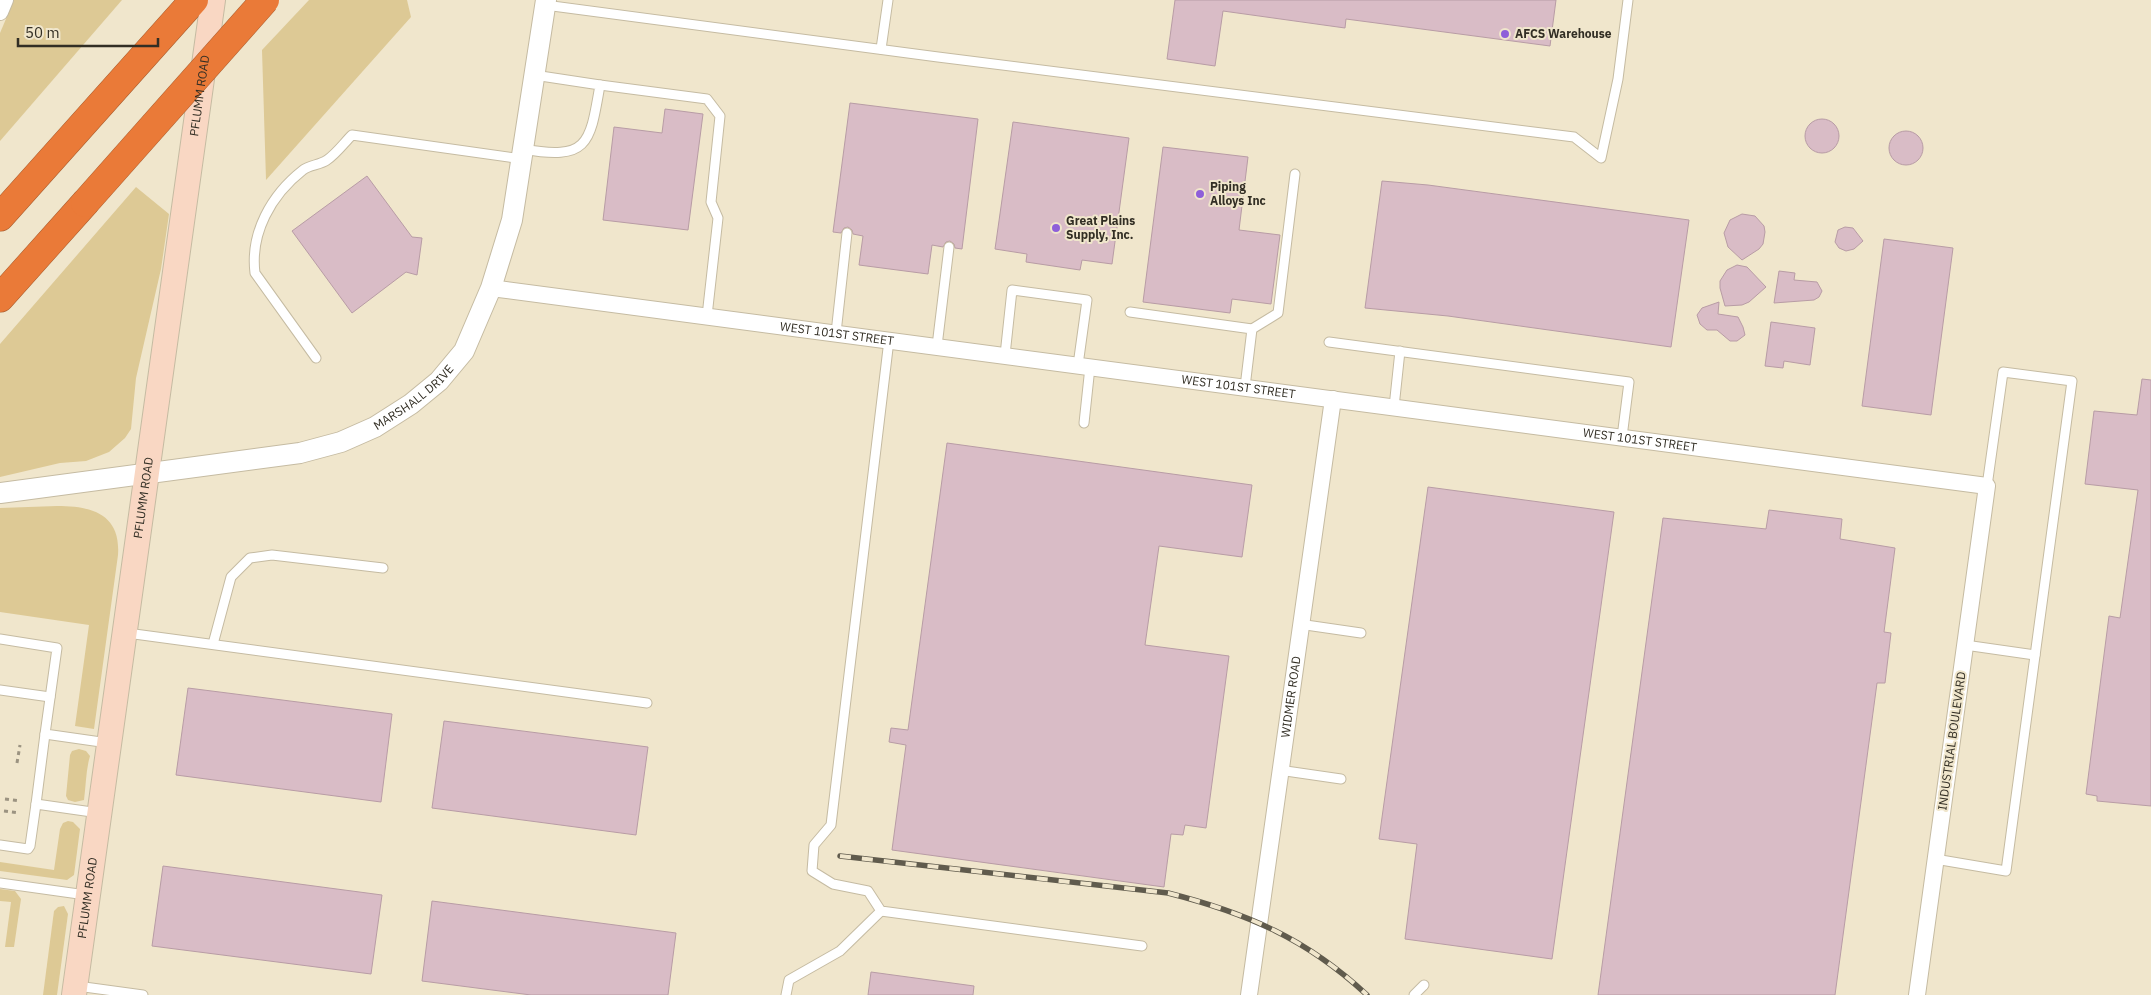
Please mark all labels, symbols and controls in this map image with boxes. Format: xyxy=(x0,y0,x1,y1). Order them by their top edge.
scale bar xyxy=(18,15,158,47)
text: 50 m xyxy=(25,23,60,42)
place label: AFCS Warehouse xyxy=(1515,26,1612,41)
marker: AFCS Warehouse xyxy=(1499,28,1511,40)
street label: PFLUMM ROAD xyxy=(186,54,212,137)
place label: Piping Alloys Inc xyxy=(1210,179,1266,208)
marker: Piping Alloys Inc xyxy=(1194,188,1206,200)
place label: Great Plains Supply, Inc. xyxy=(1066,213,1135,242)
marker: Great Plains Supply, Inc. xyxy=(1050,222,1062,234)
street label: WEST 101ST STREET xyxy=(779,318,895,348)
street label: MARSHALL DRIVE xyxy=(370,361,456,433)
street label: WEST 101ST STREET xyxy=(1181,371,1296,401)
street label: WEST 101ST STREET xyxy=(1582,425,1698,455)
street label: PFLUMM ROAD xyxy=(130,456,156,539)
street label: WIDMER ROAD xyxy=(1277,655,1304,739)
street label: INDUSTRIAL BOULEVARD xyxy=(1934,671,1969,811)
street label: PFLUMM ROAD xyxy=(74,856,100,939)

